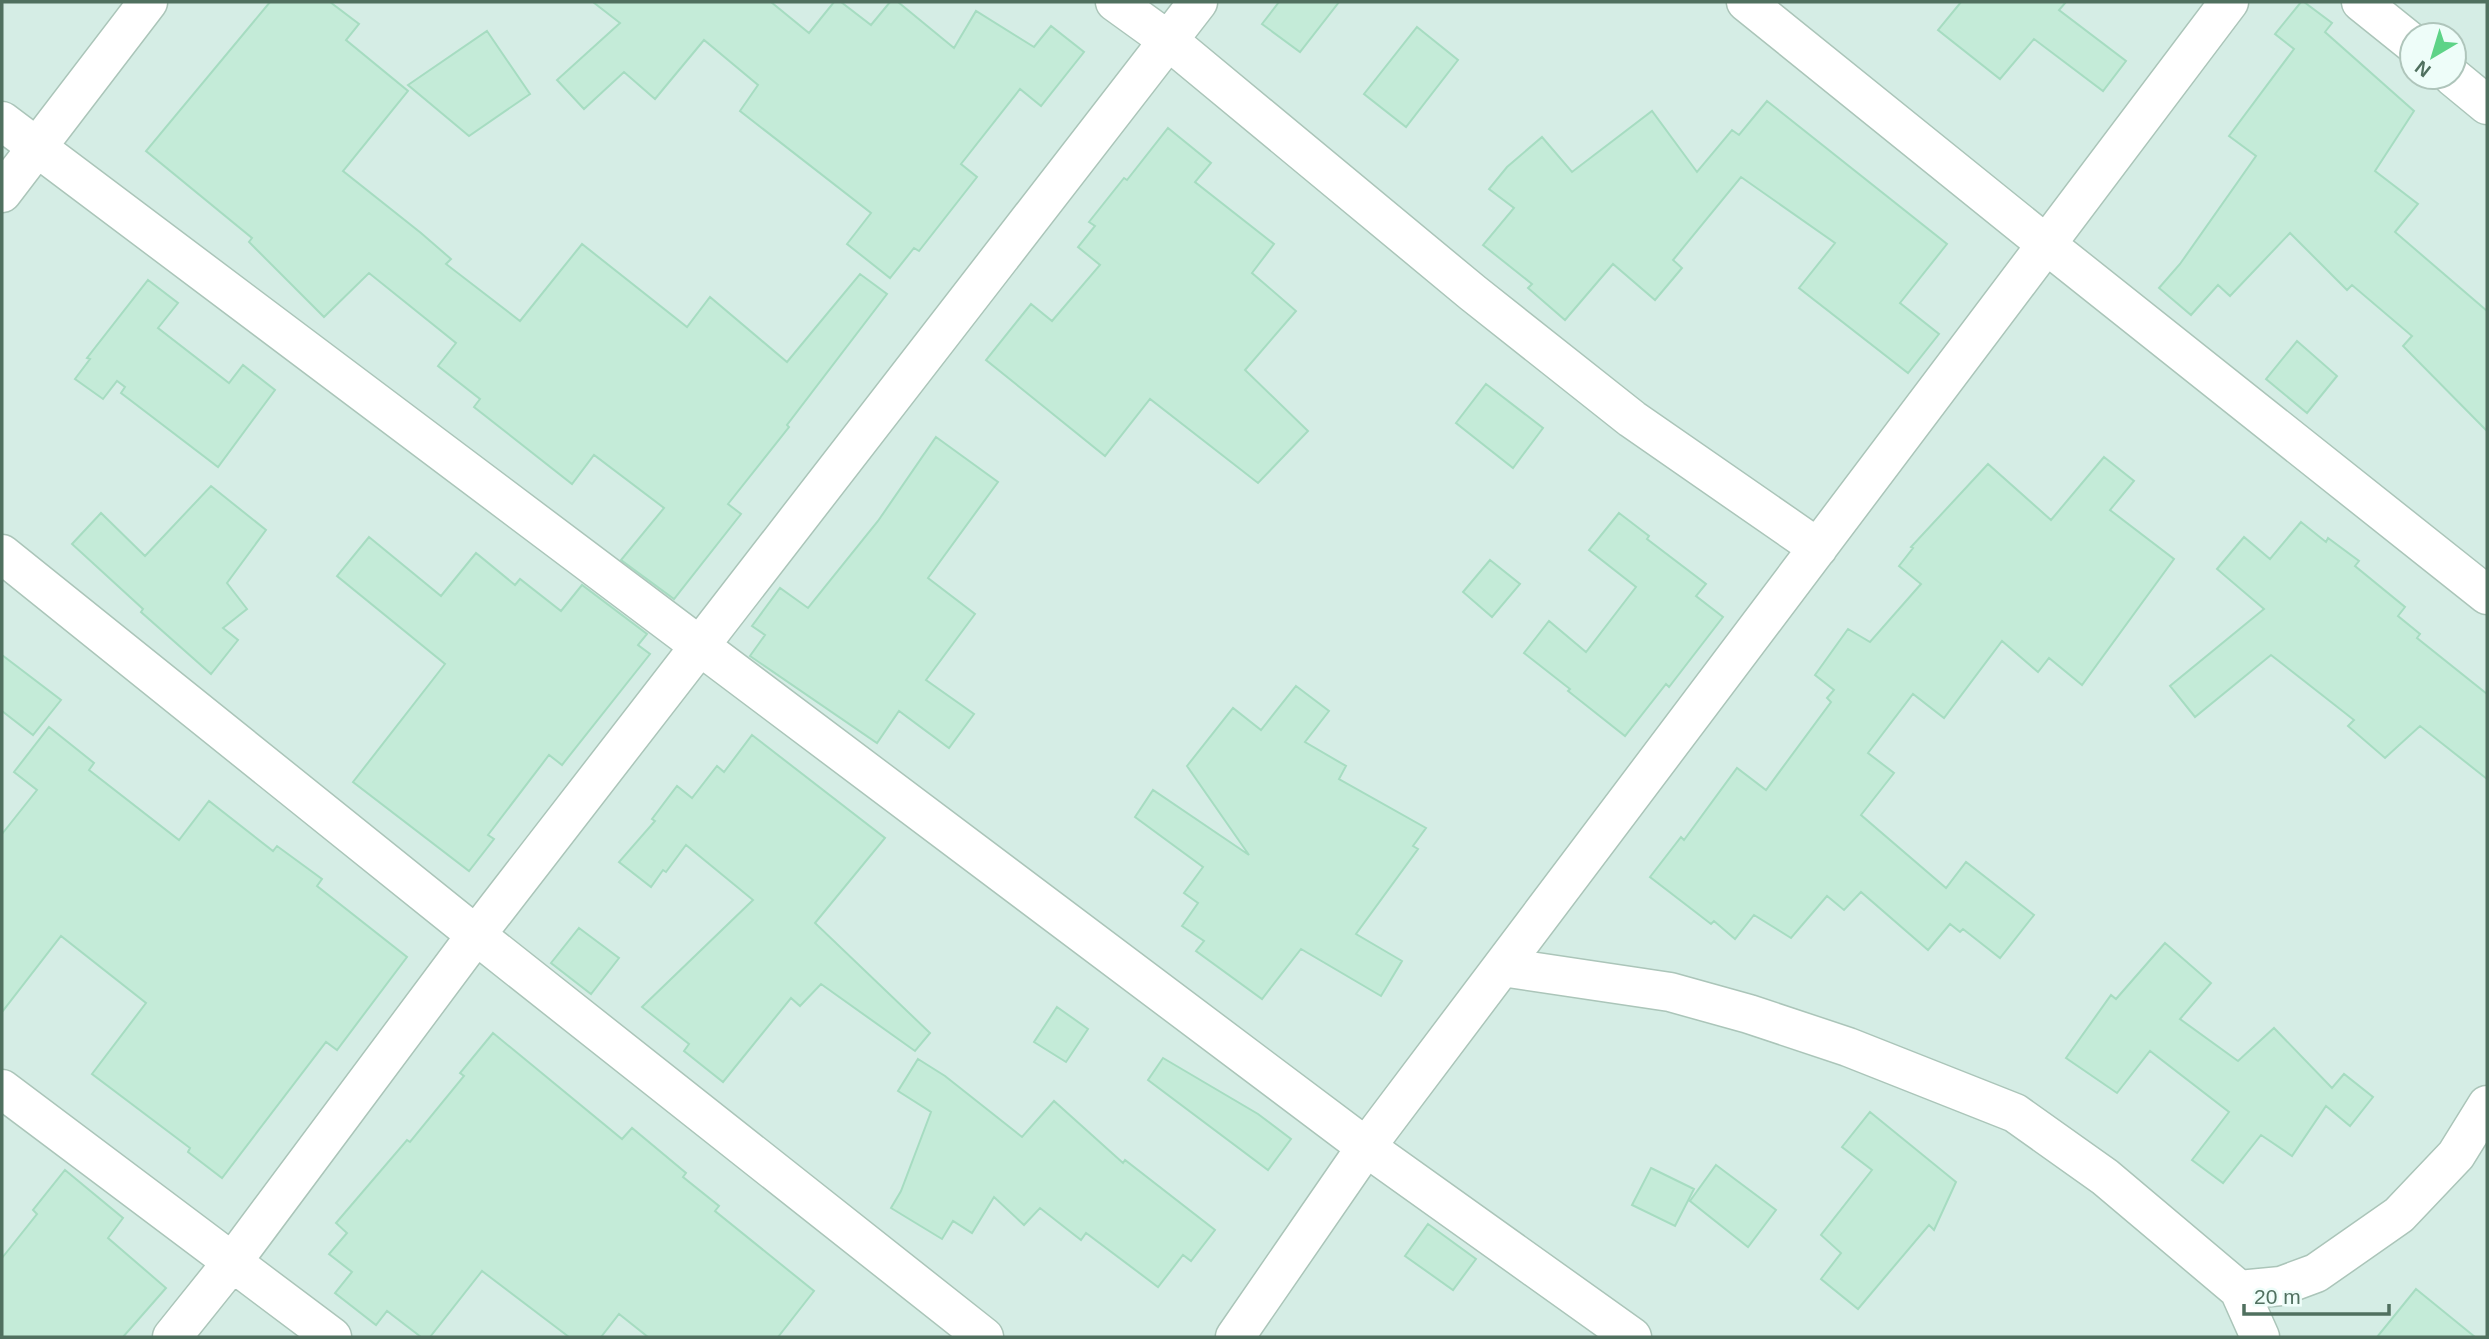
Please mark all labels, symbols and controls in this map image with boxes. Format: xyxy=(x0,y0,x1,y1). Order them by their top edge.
north arrow xyxy=(2398,21,2468,91)
text: N xyxy=(2411,57,2435,82)
scale bar xyxy=(2244,1272,2389,1316)
text: 20 m xyxy=(2254,1285,2301,1308)

